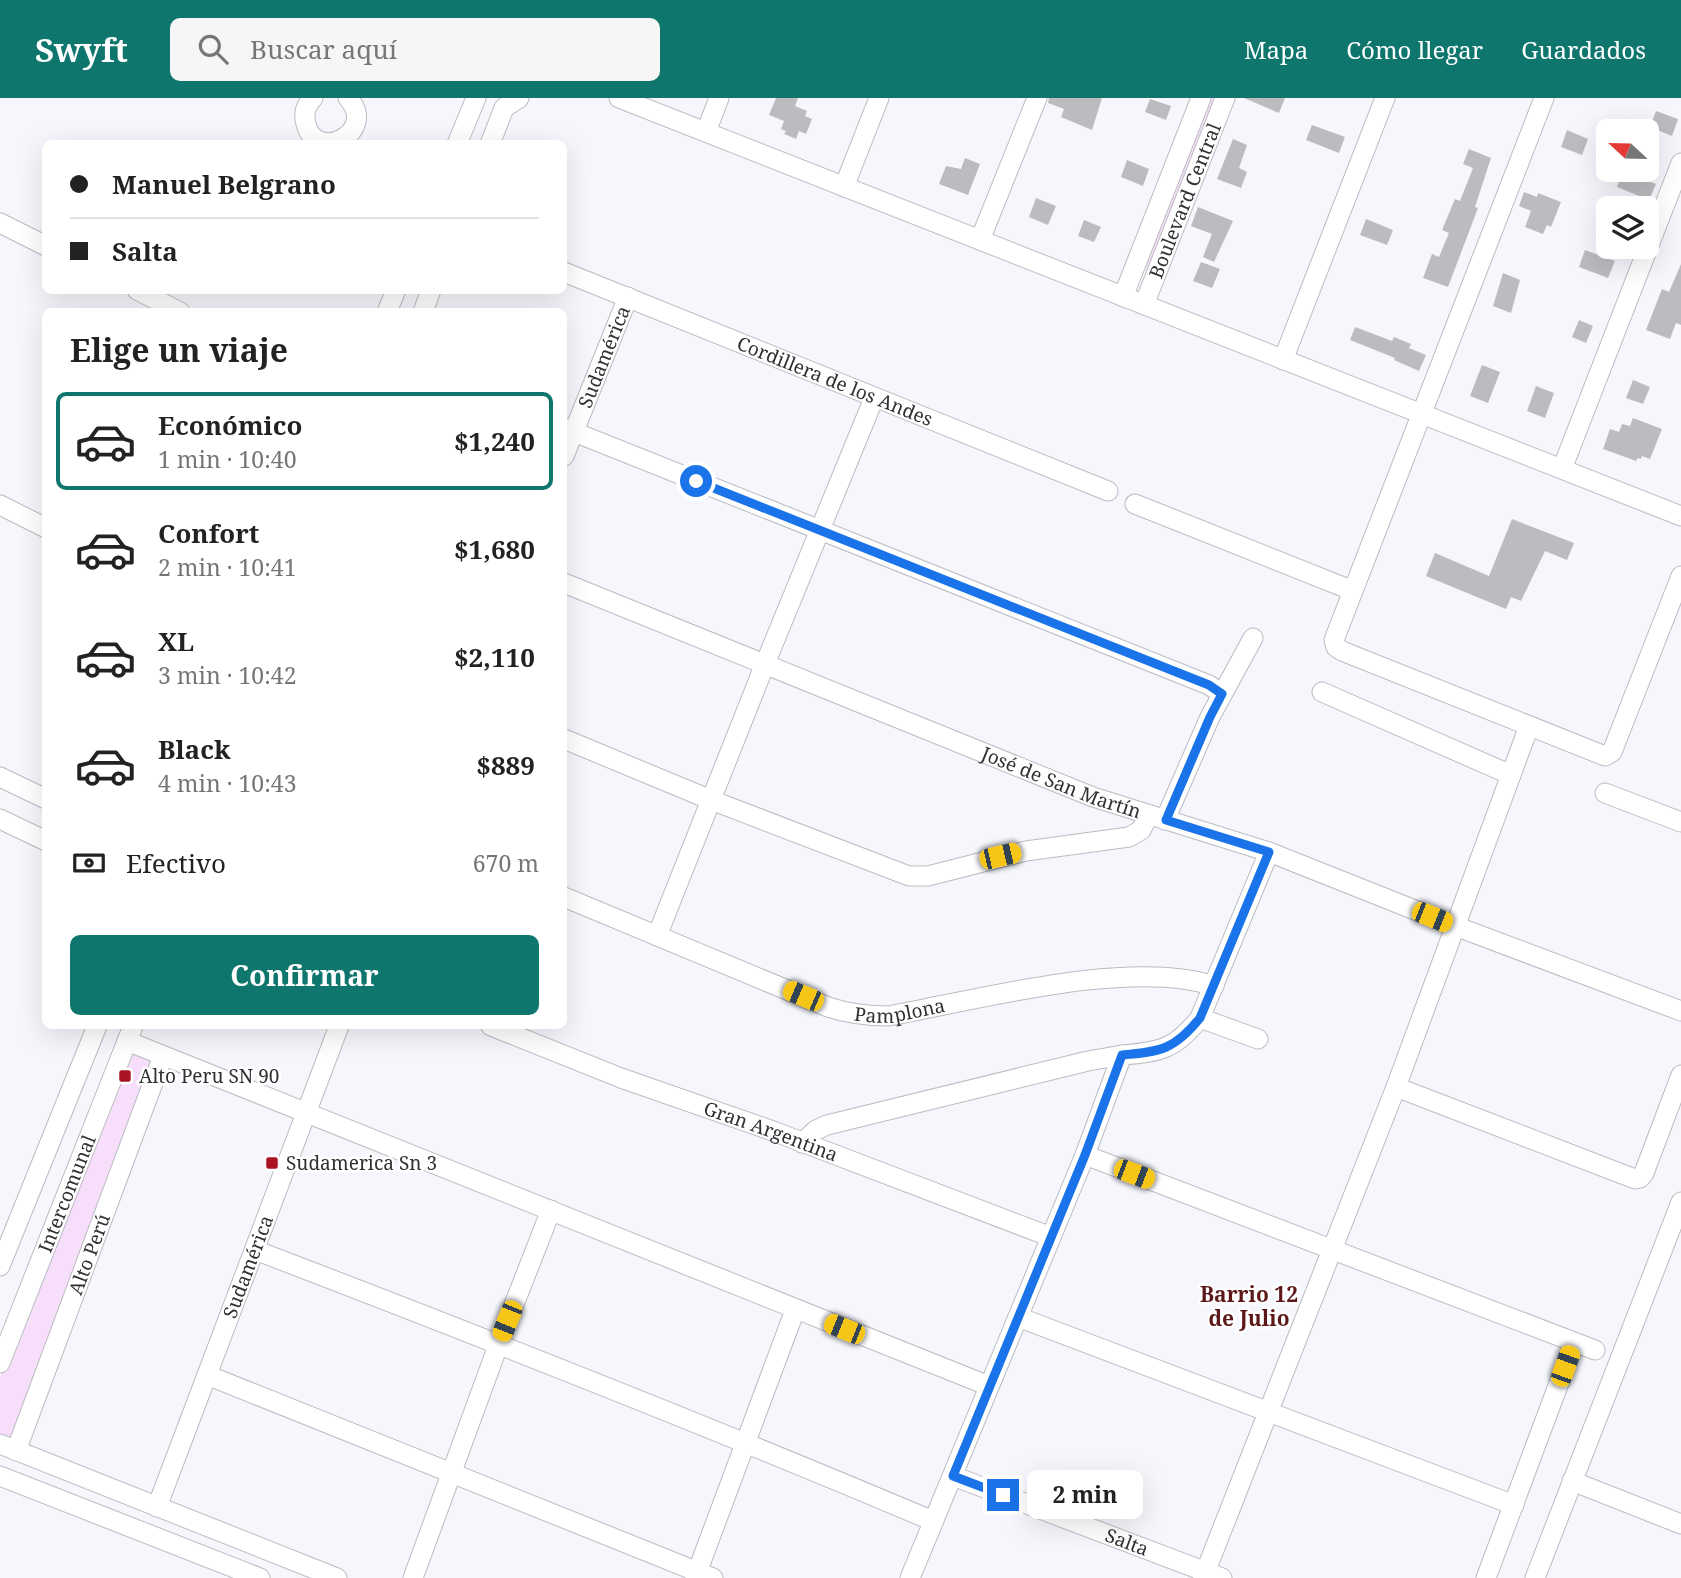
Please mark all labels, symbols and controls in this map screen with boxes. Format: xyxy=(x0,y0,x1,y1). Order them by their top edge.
search box xyxy=(170,18,660,81)
text: Swyft xyxy=(35,27,128,72)
icon: search xyxy=(194,30,232,68)
text: Buscar aquí xyxy=(250,31,397,67)
text: Mapa xyxy=(1244,33,1308,66)
text: Cómo llegar xyxy=(1346,33,1483,66)
text: Guardados xyxy=(1521,33,1646,66)
street label: Boulevard Central xyxy=(1143,119,1227,282)
north arrow xyxy=(1596,119,1659,182)
map controls xyxy=(1596,119,1659,259)
text: Manuel Belgrano xyxy=(112,166,336,202)
button: layers xyxy=(1596,196,1659,259)
text: Salta xyxy=(112,233,178,269)
street label: Sudamérica xyxy=(572,302,636,412)
text: Elige un viaje xyxy=(70,328,288,371)
street label: Cordillera de los Andes xyxy=(733,330,937,432)
text: Económico xyxy=(158,407,302,443)
icon: car xyxy=(74,410,137,473)
text: $1,240 xyxy=(454,423,535,459)
text: 1 min · 10:40 xyxy=(158,443,296,475)
route start xyxy=(680,465,712,497)
text: Confort xyxy=(158,515,259,551)
icon: car xyxy=(74,518,137,581)
text: $1,680 xyxy=(454,531,535,567)
text: 2 min · 10:41 xyxy=(158,551,296,583)
text: XL xyxy=(158,623,194,659)
icon: car xyxy=(74,626,137,689)
text: $2,110 xyxy=(454,639,535,675)
text: 3 min · 10:42 xyxy=(158,659,296,691)
text: Black xyxy=(158,731,231,767)
icon: car xyxy=(74,734,137,797)
street label: José de San Martín xyxy=(977,740,1144,824)
text: $889 xyxy=(476,747,535,783)
text: 4 min · 10:43 xyxy=(158,767,296,799)
car xyxy=(978,841,1023,871)
icon: cash xyxy=(70,844,108,882)
text: Efectivo xyxy=(126,845,226,881)
text: 670 m xyxy=(473,847,539,879)
car xyxy=(1409,899,1456,935)
button: Confirmar xyxy=(70,935,539,1015)
car xyxy=(780,978,827,1014)
street label: Pamplona xyxy=(853,992,947,1029)
place label: Alto Peru SN 90 xyxy=(139,1063,280,1089)
marker: Alto Peru SN 90 xyxy=(117,1068,133,1084)
street label: Gran Argentina xyxy=(700,1095,842,1168)
street label: Intercomunal xyxy=(32,1131,102,1256)
place label: Sudamerica Sn 3 xyxy=(286,1150,437,1176)
marker: Sudamerica Sn 3 xyxy=(264,1155,280,1171)
car xyxy=(1111,1157,1158,1191)
street label: Alto Perú xyxy=(62,1210,116,1298)
street label: Sudamérica xyxy=(217,1212,279,1322)
district label: Barrio 12 de Julio xyxy=(1200,1280,1298,1332)
car xyxy=(490,1298,525,1344)
car xyxy=(821,1311,868,1347)
car xyxy=(1548,1343,1583,1389)
callout: 2 min xyxy=(1028,1470,1143,1520)
text: 2 min xyxy=(1052,1478,1118,1510)
route end xyxy=(987,1479,1019,1511)
street label: Salta xyxy=(1102,1522,1152,1562)

